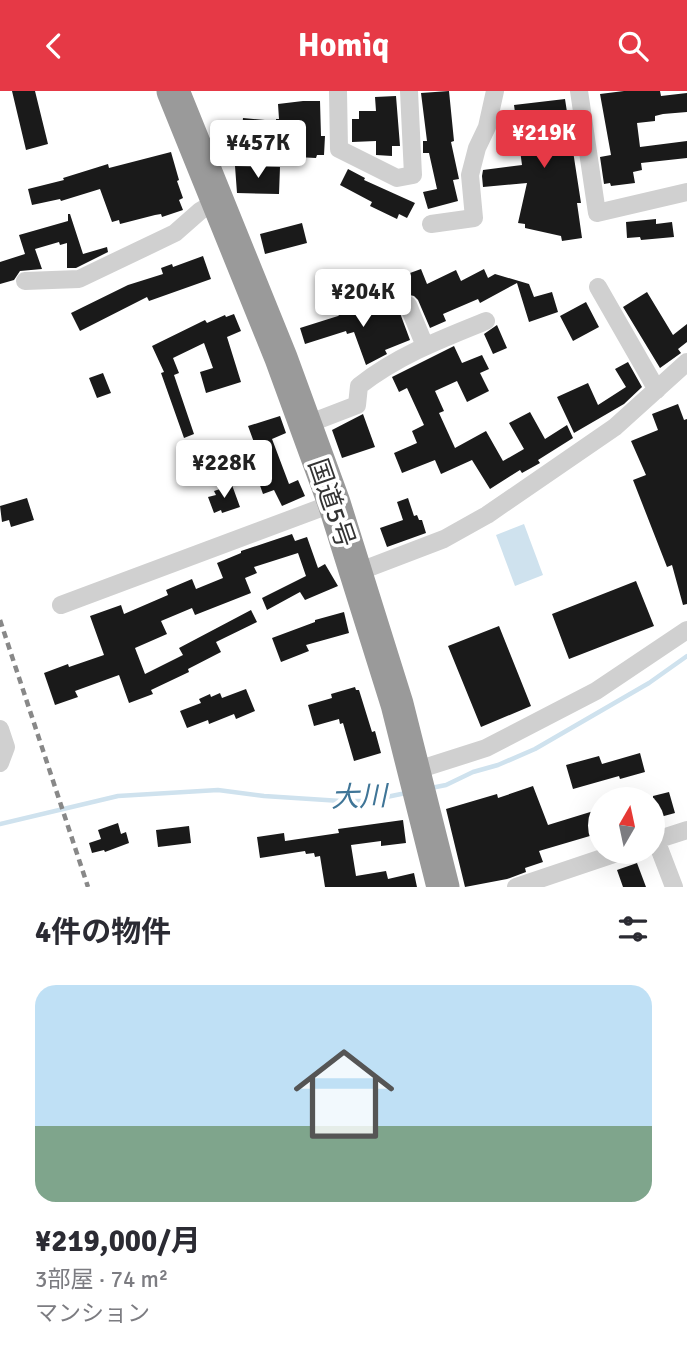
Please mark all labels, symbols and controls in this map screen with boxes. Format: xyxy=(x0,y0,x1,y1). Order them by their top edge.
text: Homiq xyxy=(298,26,389,65)
icon: back xyxy=(35,27,73,65)
icon: search xyxy=(614,27,652,65)
pin: ¥219K xyxy=(495,111,593,170)
text: ¥219K xyxy=(512,118,576,147)
pin: ¥457K xyxy=(209,120,307,180)
text: ¥457K xyxy=(226,128,290,157)
pin: ¥204K xyxy=(314,269,412,329)
text: ¥204K xyxy=(331,277,395,306)
pin: ¥228K xyxy=(175,441,273,500)
text: ¥228K xyxy=(192,448,256,477)
street label: 国道5号 xyxy=(301,455,361,552)
water label: 大川 xyxy=(330,779,391,815)
north arrow xyxy=(588,787,665,865)
map controls xyxy=(588,787,665,864)
icon: filters xyxy=(614,910,652,948)
text: 4件の物件 xyxy=(35,914,171,951)
icon: home xyxy=(281,1031,407,1157)
text: ¥219,000/月 xyxy=(35,1223,201,1260)
text: 3部屋 · 74 m² xyxy=(35,1265,168,1294)
text: マンション xyxy=(35,1299,150,1328)

